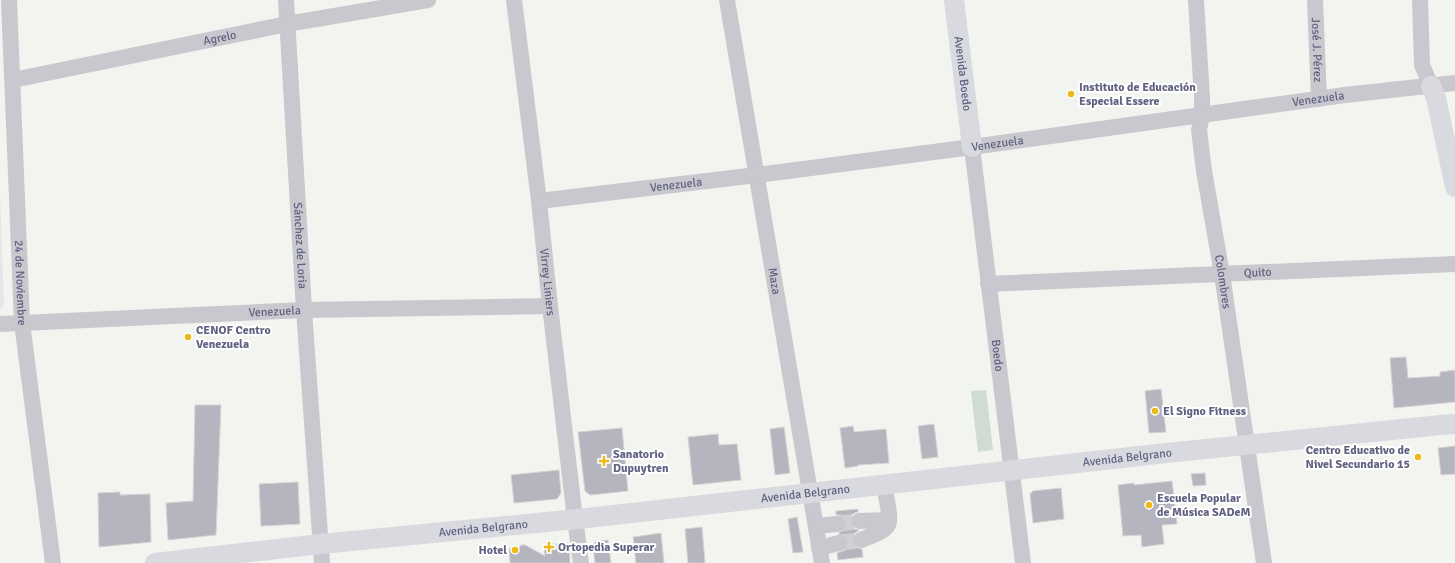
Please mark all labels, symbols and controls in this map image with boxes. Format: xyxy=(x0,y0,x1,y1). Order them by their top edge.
street label: José J. Pérez xyxy=(1308,17,1325,83)
street label: Agrelo xyxy=(202,28,238,49)
street label: Avenida Boedo xyxy=(950,35,975,112)
place label: Instituto de Educación Especial Essere xyxy=(1079,80,1196,109)
street label: Venezuela xyxy=(1291,88,1345,110)
marker: Instituto de Educación Especial Essere xyxy=(1066,89,1076,99)
street label: Venezuela xyxy=(970,133,1024,155)
street label: Venezuela xyxy=(649,175,703,196)
street label: Sánchez de Loria xyxy=(290,202,310,289)
street label: 24 de Noviembre xyxy=(11,240,29,326)
street label: Virrey Liniers xyxy=(536,248,558,317)
street label: Colombres xyxy=(1211,253,1234,310)
street label: Quito xyxy=(1244,265,1272,281)
street label: Maza xyxy=(764,266,784,296)
street label: Venezuela xyxy=(248,303,301,321)
place label: CENOF Centro Venezuela xyxy=(196,323,271,352)
marker: CENOF Centro Venezuela xyxy=(183,332,193,342)
street label: Boedo xyxy=(988,339,1006,372)
place label: El Signo Fitness xyxy=(1163,404,1247,419)
marker: El Signo Fitness xyxy=(1150,406,1160,416)
place label: Centro Educativo de Nivel Secundario 15 xyxy=(1306,443,1410,472)
street label: Avenida Belgrano xyxy=(1082,446,1173,470)
place label: Sanatorio Dupuytren xyxy=(613,447,669,476)
marker: Centro Educativo de Nivel Secundario 15 xyxy=(1413,452,1423,462)
marker: Sanatorio Dupuytren xyxy=(598,455,610,467)
street label: Avenida Belgrano xyxy=(760,482,851,506)
place label: Escuela Popular de Música SADeM xyxy=(1157,491,1250,520)
marker: Escuela Popular de Música SADeM xyxy=(1144,500,1154,510)
street label: Avenida Belgrano xyxy=(438,517,529,540)
place label: Ortopedia Superar xyxy=(558,540,655,555)
marker: Ortopedia Superar xyxy=(543,541,555,553)
place label: Hotel xyxy=(478,543,507,558)
marker: Hotel xyxy=(510,545,520,555)

